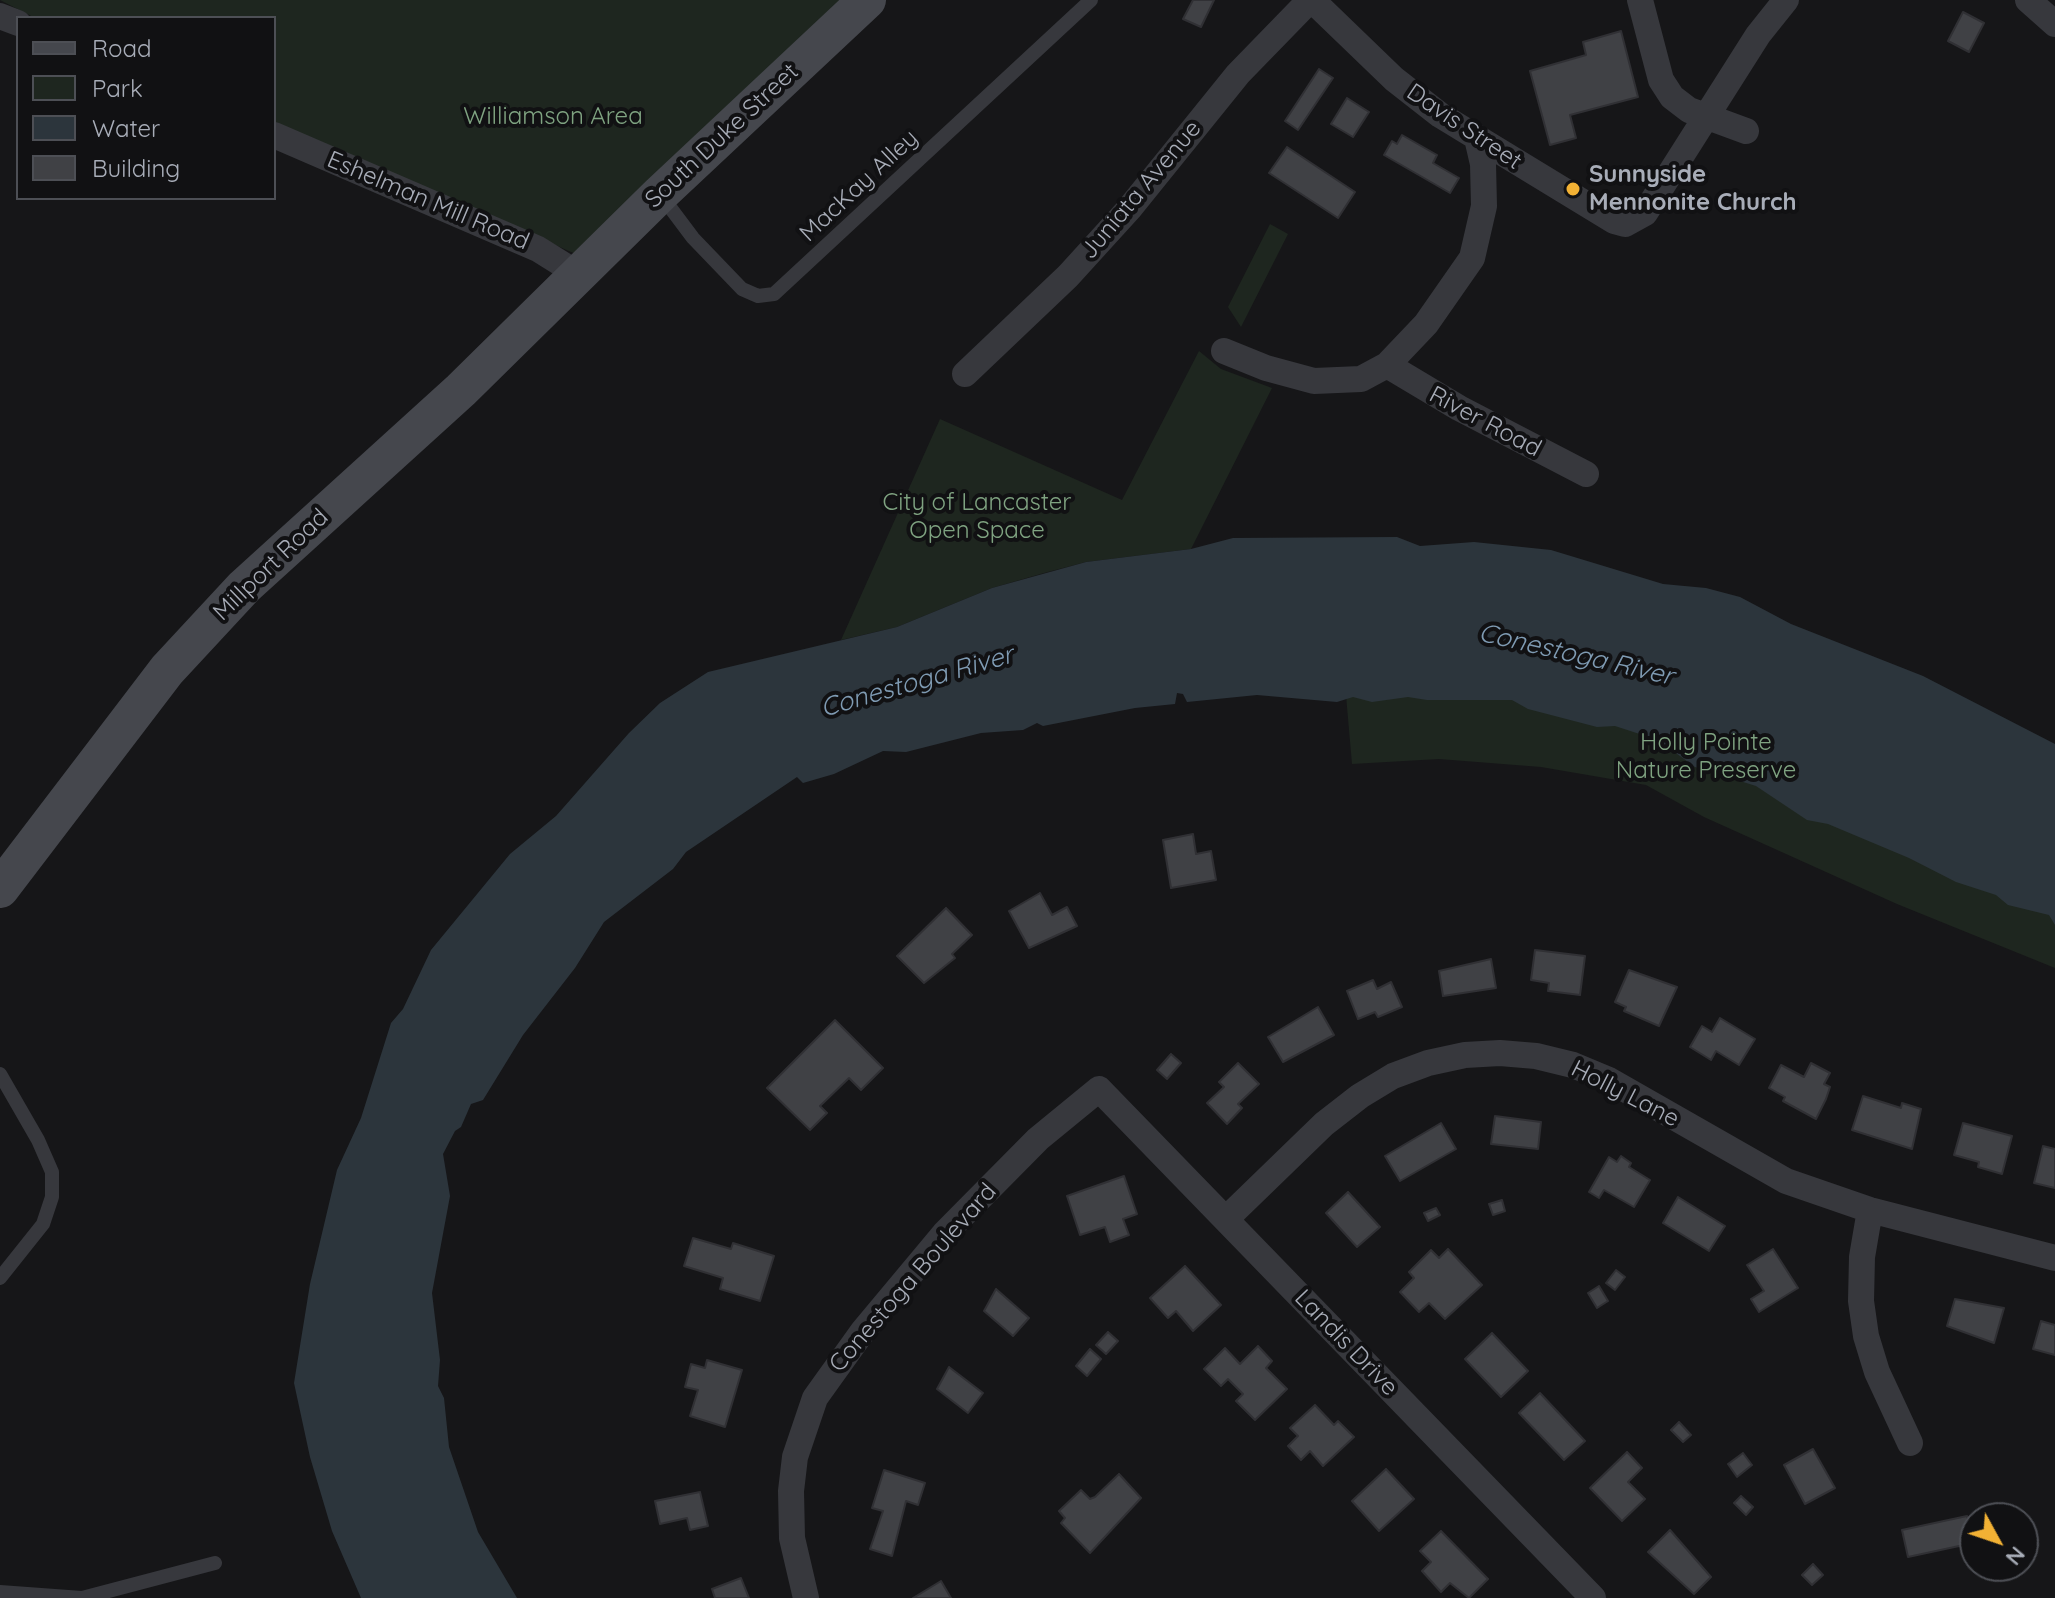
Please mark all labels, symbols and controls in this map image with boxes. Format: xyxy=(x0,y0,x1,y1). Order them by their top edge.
legend xyxy=(16,16,276,200)
text: Road xyxy=(92,33,152,63)
street label: South Duke Street xyxy=(639,58,805,214)
text: Park xyxy=(92,73,143,103)
street label: Davis Street xyxy=(1401,78,1527,176)
park label: Williamson Area xyxy=(463,103,643,131)
text: Water xyxy=(92,113,160,143)
street label: Juniata Avenue xyxy=(1075,115,1207,265)
street label: MacKay Alley xyxy=(794,124,924,248)
street label: Eshelman Mill Road xyxy=(323,145,533,257)
text: Building xyxy=(92,153,180,183)
place label: Sunnyside Mennonite Church xyxy=(1589,161,1797,217)
marker: Sunnyside Mennonite Church xyxy=(1564,180,1582,198)
street label: River Road xyxy=(1424,380,1546,464)
park label: City of Lancaster Open Space xyxy=(882,489,1072,545)
street label: Millport Road xyxy=(208,503,334,627)
water label: Conestoga River xyxy=(1475,617,1677,693)
water label: Conestoga River xyxy=(817,640,1017,724)
park label: Holly Pointe Nature Preserve xyxy=(1616,729,1796,785)
street label: Holly Lane xyxy=(1566,1055,1684,1133)
street label: Conestoga Boulevard xyxy=(823,1178,1003,1378)
street label: Landis Drive xyxy=(1288,1284,1404,1402)
north arrow xyxy=(1959,1502,2039,1582)
text: N xyxy=(2000,1541,2032,1571)

